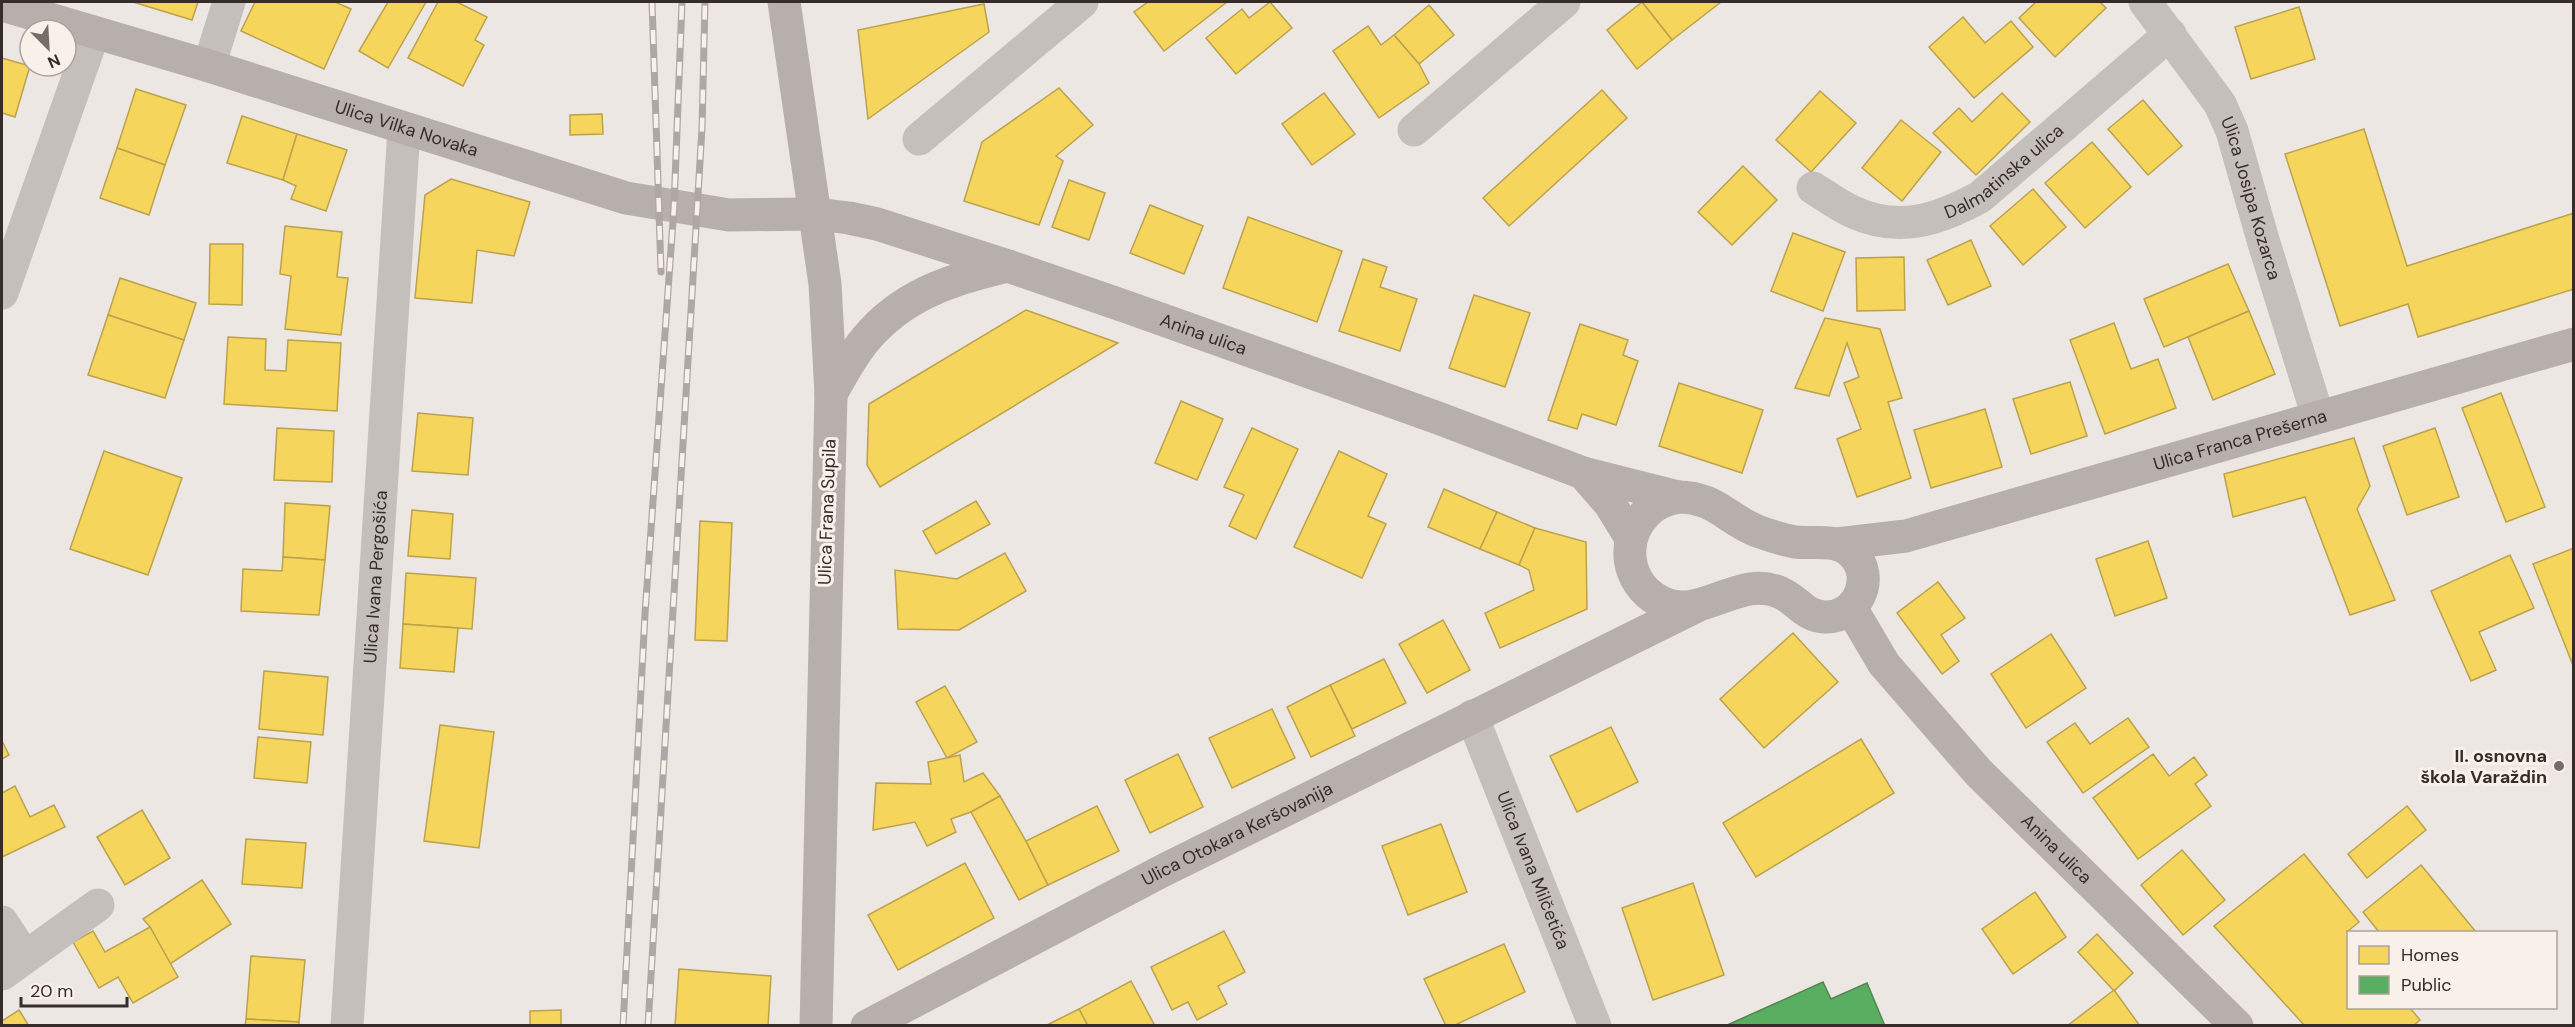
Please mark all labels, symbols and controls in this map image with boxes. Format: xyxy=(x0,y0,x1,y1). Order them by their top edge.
north arrow xyxy=(18,18,78,78)
text: N xyxy=(44,49,63,73)
street label: Ulica Vilka Novaka xyxy=(332,95,481,163)
street label: Ulica Josipa Kozarca xyxy=(2215,113,2287,283)
street label: Dalmatinska ulica xyxy=(1941,119,2069,225)
street label: Anina ulica xyxy=(1157,308,1250,361)
street label: Ulica Franca Prešerna xyxy=(2150,404,2330,476)
street label: Ulica Frana Supila xyxy=(812,439,842,585)
street label: Ulica Ivana Pergošića xyxy=(358,490,393,664)
place label: II. osnovna škola Varaždin xyxy=(2421,744,2547,789)
marker: II. osnovna škola Varaždin xyxy=(2552,759,2566,773)
street label: Ulica Otokara Keršovanija xyxy=(1137,776,1337,892)
street label: Ulica Ivana Milčetića xyxy=(1491,788,1575,953)
street label: Anina ulica xyxy=(2016,809,2097,889)
legend xyxy=(2347,931,2557,1009)
text: Homes xyxy=(2401,943,2459,967)
scale bar xyxy=(21,970,128,1008)
text: Public xyxy=(2401,973,2452,997)
text: 20 m xyxy=(30,979,73,1003)

